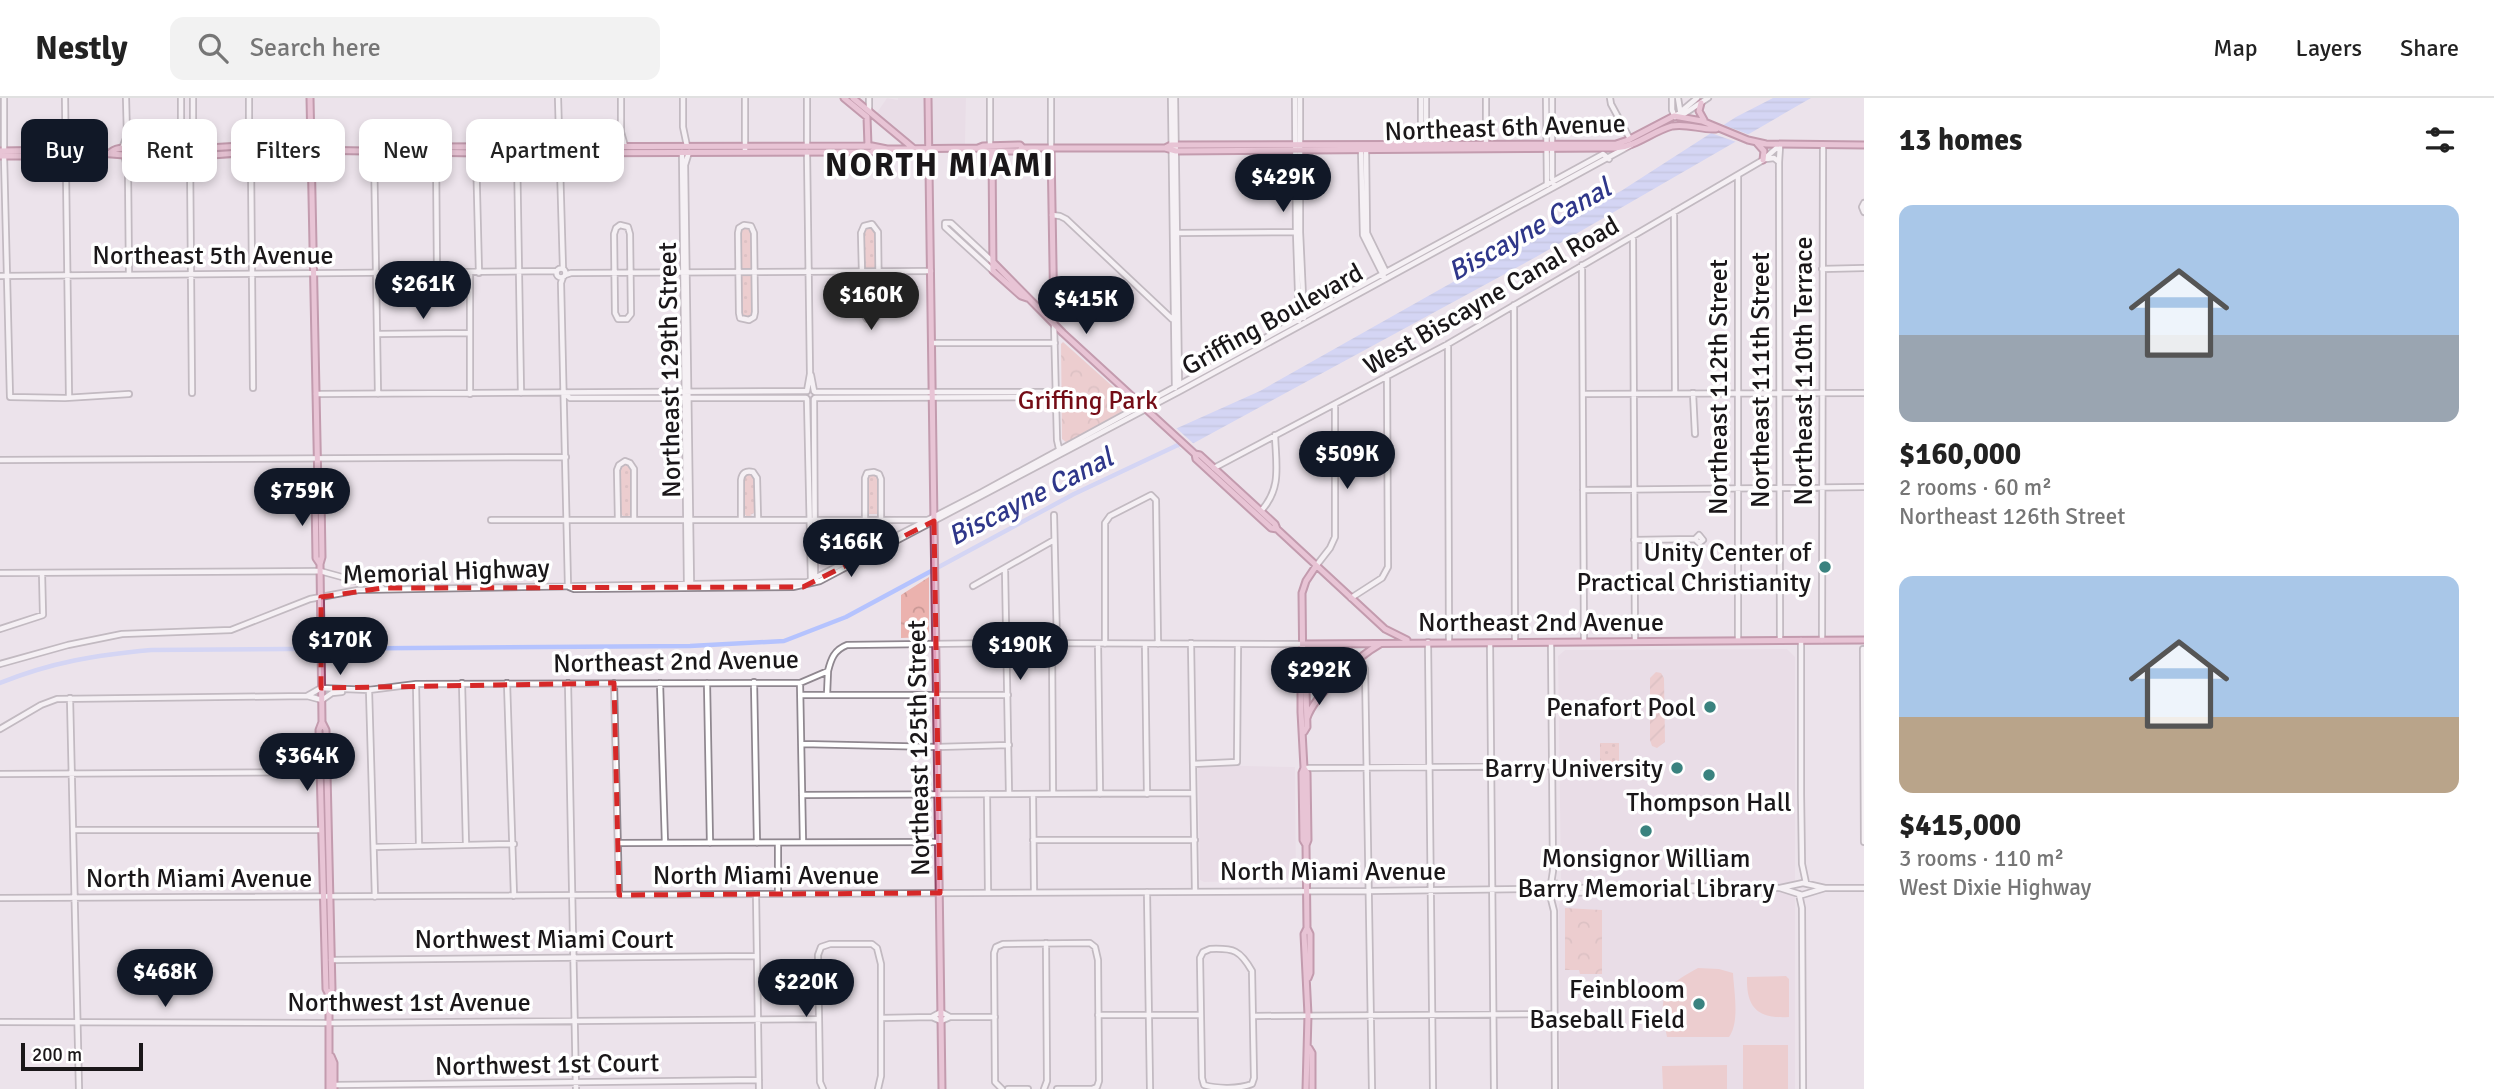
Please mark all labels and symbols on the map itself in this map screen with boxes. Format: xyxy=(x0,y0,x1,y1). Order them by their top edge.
street label: Northeast 6th Avenue xyxy=(1384,108,1626,148)
district label: NORTH MIAMI xyxy=(825,145,1055,186)
pin: $429K xyxy=(1234,155,1332,214)
water label: Biscayne Canal xyxy=(1442,170,1618,289)
street label: West Biscayne Canal Road xyxy=(1358,210,1625,382)
street label: Northeast 110th Terrace xyxy=(1788,237,1820,505)
street label: Northeast 5th Avenue xyxy=(92,240,334,272)
street label: Northeast 129th Street xyxy=(652,242,688,498)
street label: Northeast 111th Street xyxy=(1745,252,1777,508)
street label: Griffing Boulevard xyxy=(1176,257,1369,383)
street label: Northeast 112th Street xyxy=(1703,259,1735,515)
pin: $261K xyxy=(374,262,472,321)
pin: $160K xyxy=(822,272,920,332)
pin: $415K xyxy=(1037,276,1135,336)
park label: Griffing Park xyxy=(1018,385,1158,417)
pin: $509K xyxy=(1298,432,1396,491)
water label: Biscayne Canal xyxy=(942,440,1120,553)
pin: $759K xyxy=(253,468,351,528)
pin: $166K xyxy=(802,519,900,579)
place label: Unity Center of Practical Christianity xyxy=(1577,537,1812,599)
street label: Memorial Highway xyxy=(342,552,550,592)
marker: Unity Center of Practical Christianity xyxy=(1817,559,1833,575)
street label: Northeast 2nd Avenue xyxy=(1418,607,1664,639)
pin: $170K xyxy=(291,618,389,677)
street label: Northeast 125th Street xyxy=(901,620,937,876)
pin: $190K xyxy=(971,622,1069,682)
street label: Northeast 2nd Avenue xyxy=(553,644,799,680)
pin: $292K xyxy=(1270,648,1368,707)
place label: Penafort Pool xyxy=(1546,692,1696,724)
marker: Penafort Pool xyxy=(1702,699,1718,715)
pin: $364K xyxy=(258,734,356,793)
place label: Barry University xyxy=(1484,753,1663,785)
marker: Barry University xyxy=(1669,760,1685,776)
marker: Thompson Hall xyxy=(1701,767,1717,783)
place label: Thompson Hall xyxy=(1626,787,1792,819)
marker: Monsignor William Barry Memorial Library xyxy=(1638,823,1654,839)
place label: Monsignor William Barry Memorial Library xyxy=(1517,843,1775,905)
street label: North Miami Avenue xyxy=(1220,856,1446,888)
street label: North Miami Avenue xyxy=(653,860,879,892)
street label: North Miami Avenue xyxy=(86,863,312,895)
street label: Northwest Miami Court xyxy=(415,924,673,956)
pin: $468K xyxy=(116,950,214,1009)
pin: $220K xyxy=(757,960,855,1019)
place label: Feinbloom Baseball Field xyxy=(1529,974,1685,1036)
street label: Northwest 1st Avenue xyxy=(287,987,531,1019)
marker: Feinbloom Baseball Field xyxy=(1691,996,1707,1012)
scale bar xyxy=(21,1040,144,1072)
street label: Northwest 1st Court xyxy=(435,1047,660,1083)

